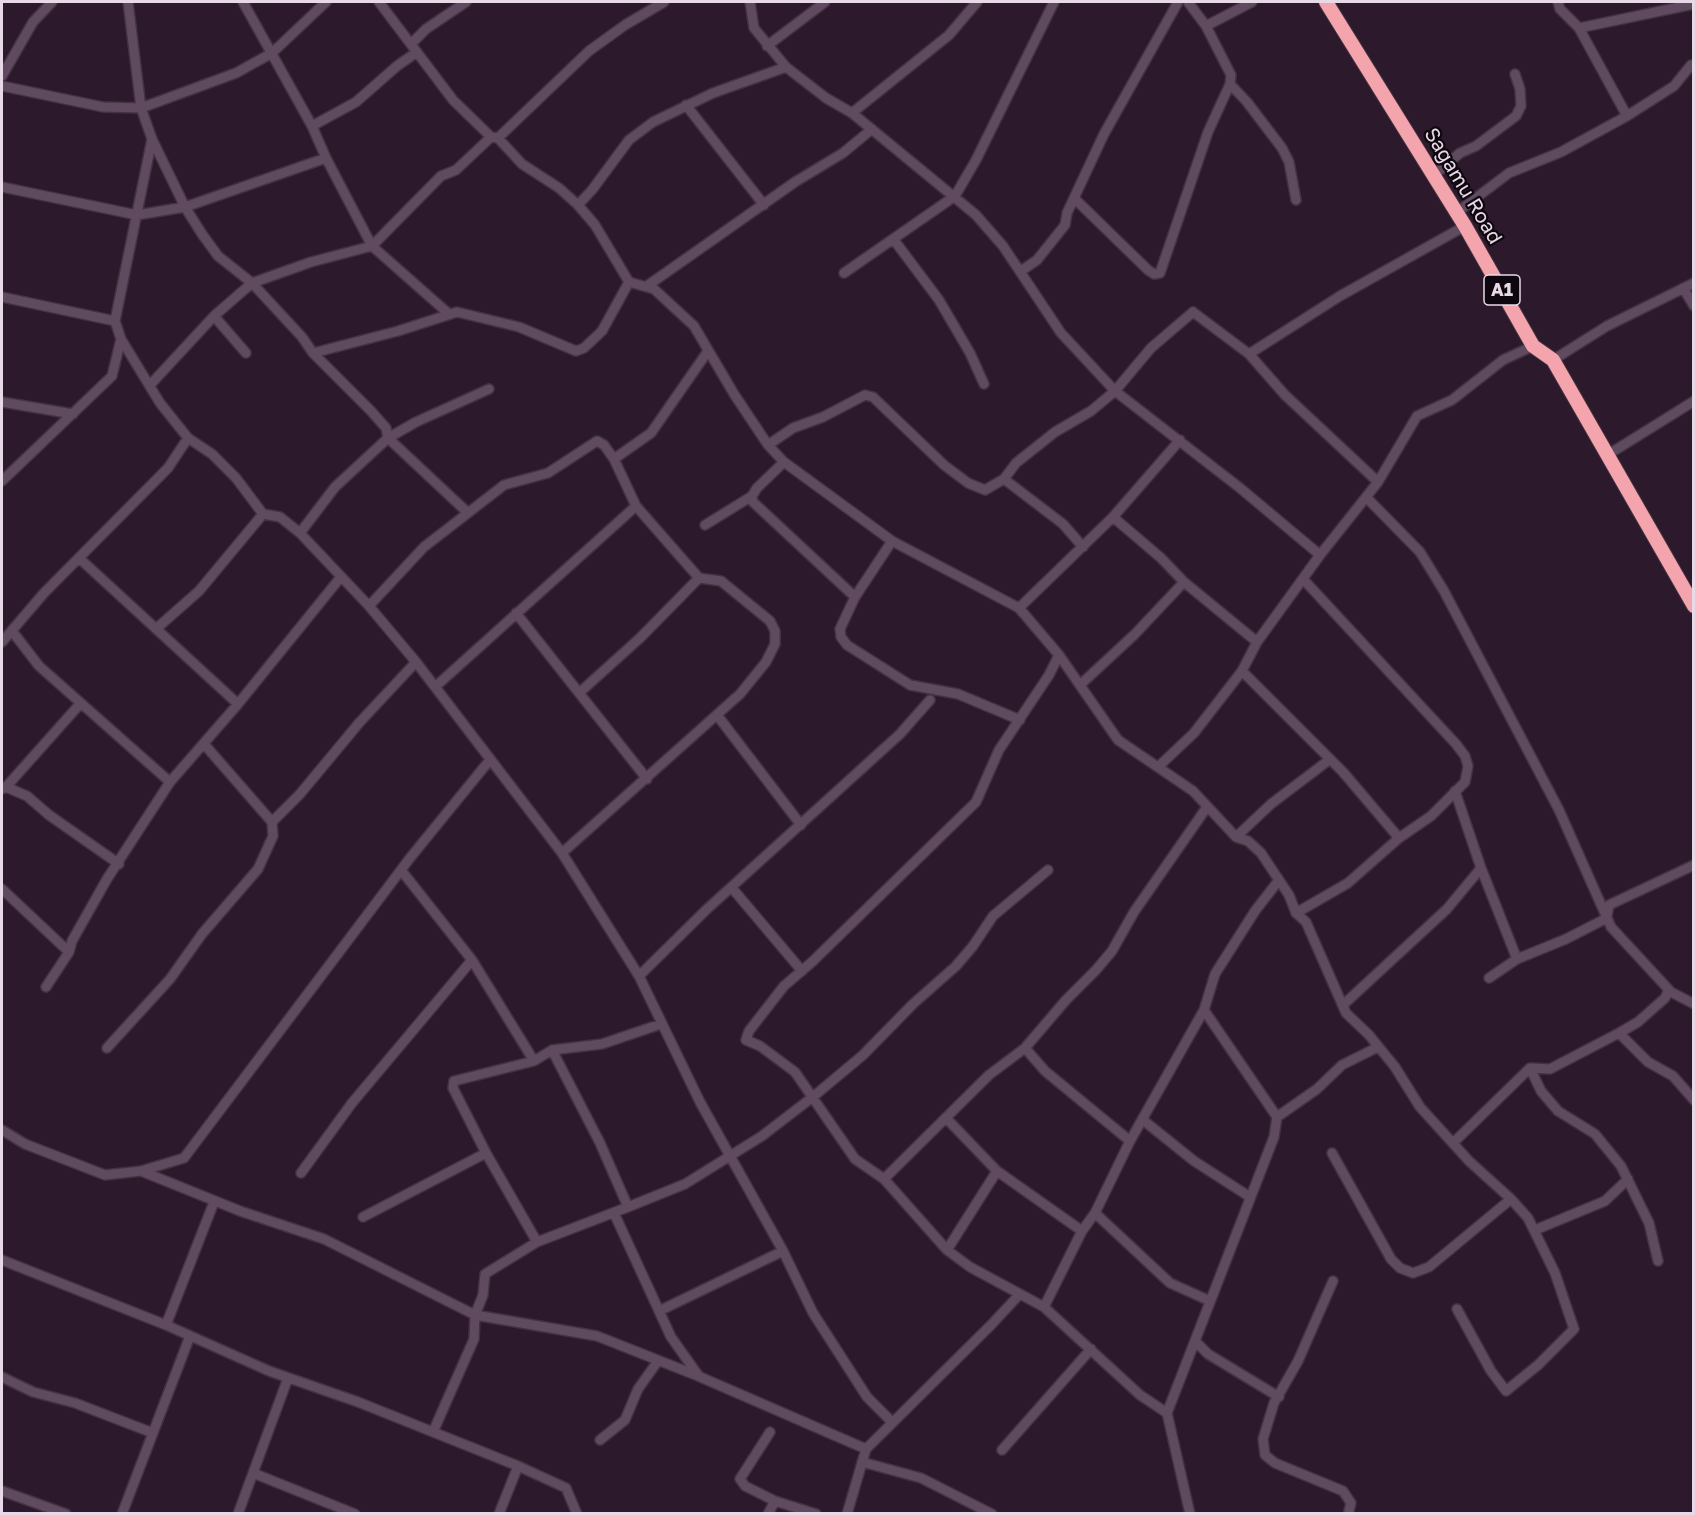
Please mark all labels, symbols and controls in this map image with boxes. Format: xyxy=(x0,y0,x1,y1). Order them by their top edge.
street label: Sagamu Road xyxy=(1419,123,1507,249)
road number: A1 xyxy=(1484,275,1520,305)

